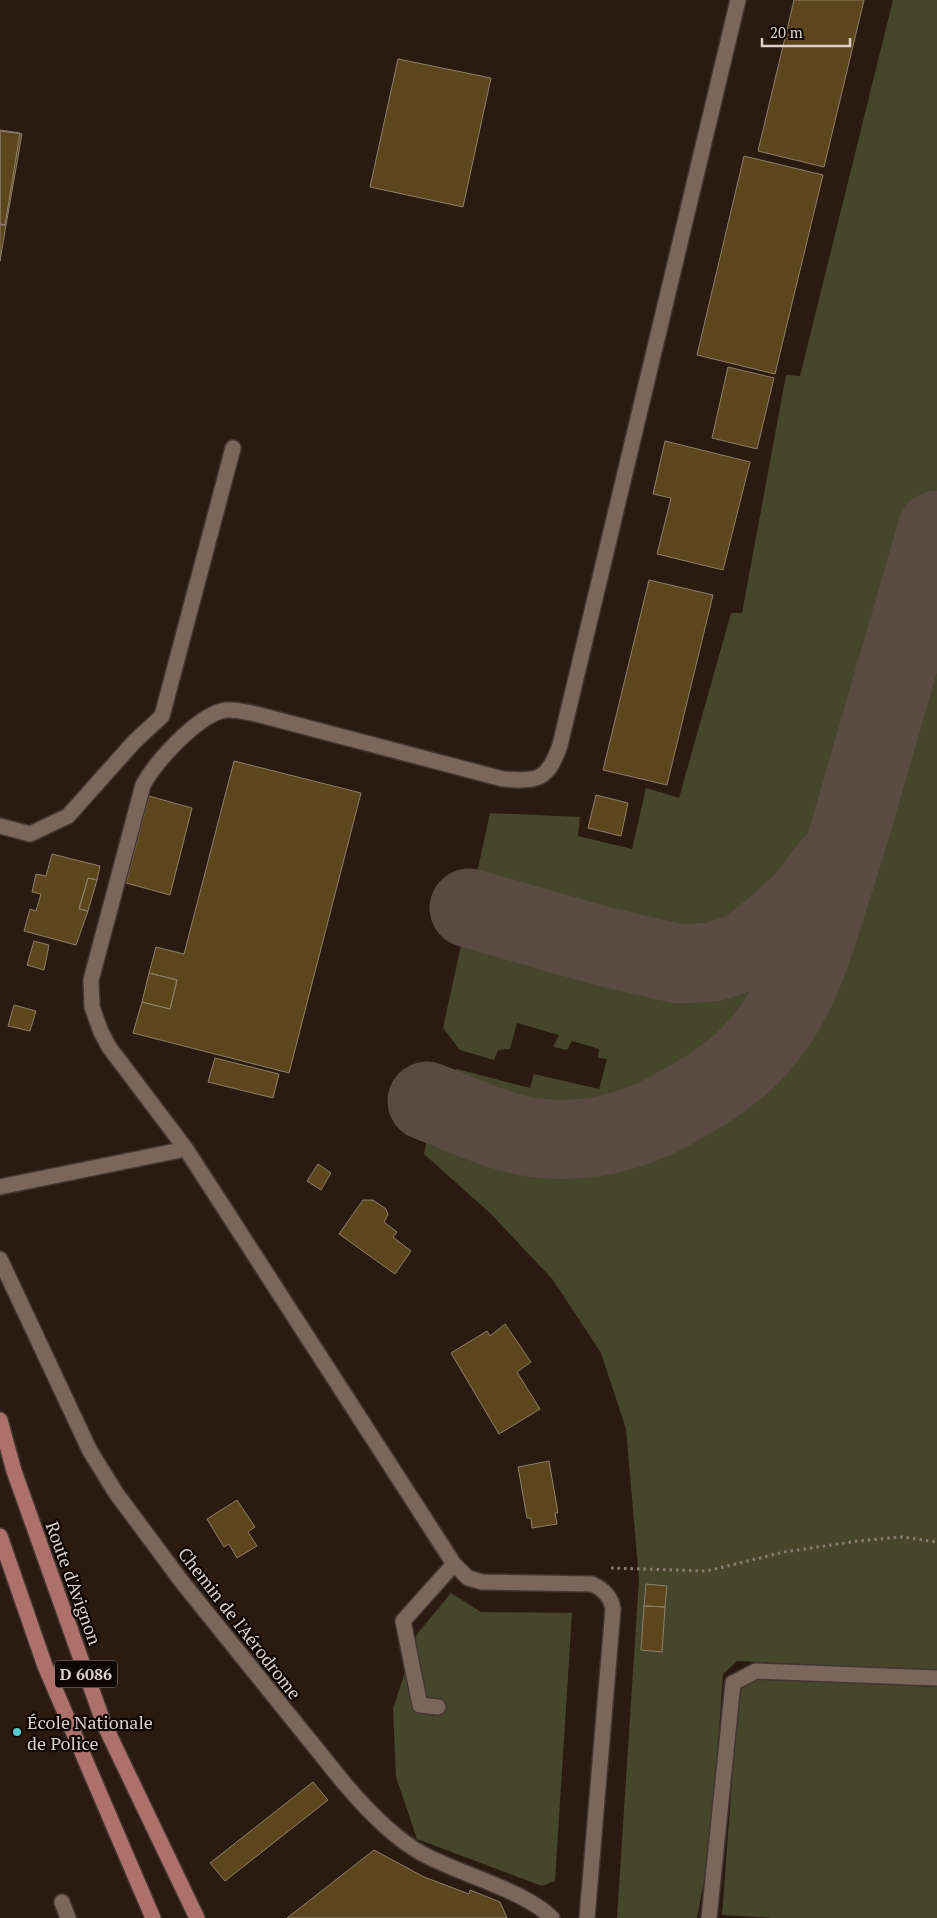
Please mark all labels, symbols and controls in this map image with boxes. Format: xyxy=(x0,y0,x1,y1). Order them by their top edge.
scale bar xyxy=(762,15,850,47)
text: 20 m xyxy=(770,22,803,42)
street label: Route d'Avignon xyxy=(41,1518,108,1648)
street label: Chemin de l'Aérodrome xyxy=(173,1542,307,1704)
road number: D 6086 xyxy=(55,1660,117,1688)
place label: École Nationale de Police xyxy=(27,1710,153,1755)
marker: École Nationale de Police xyxy=(11,1726,23,1738)

